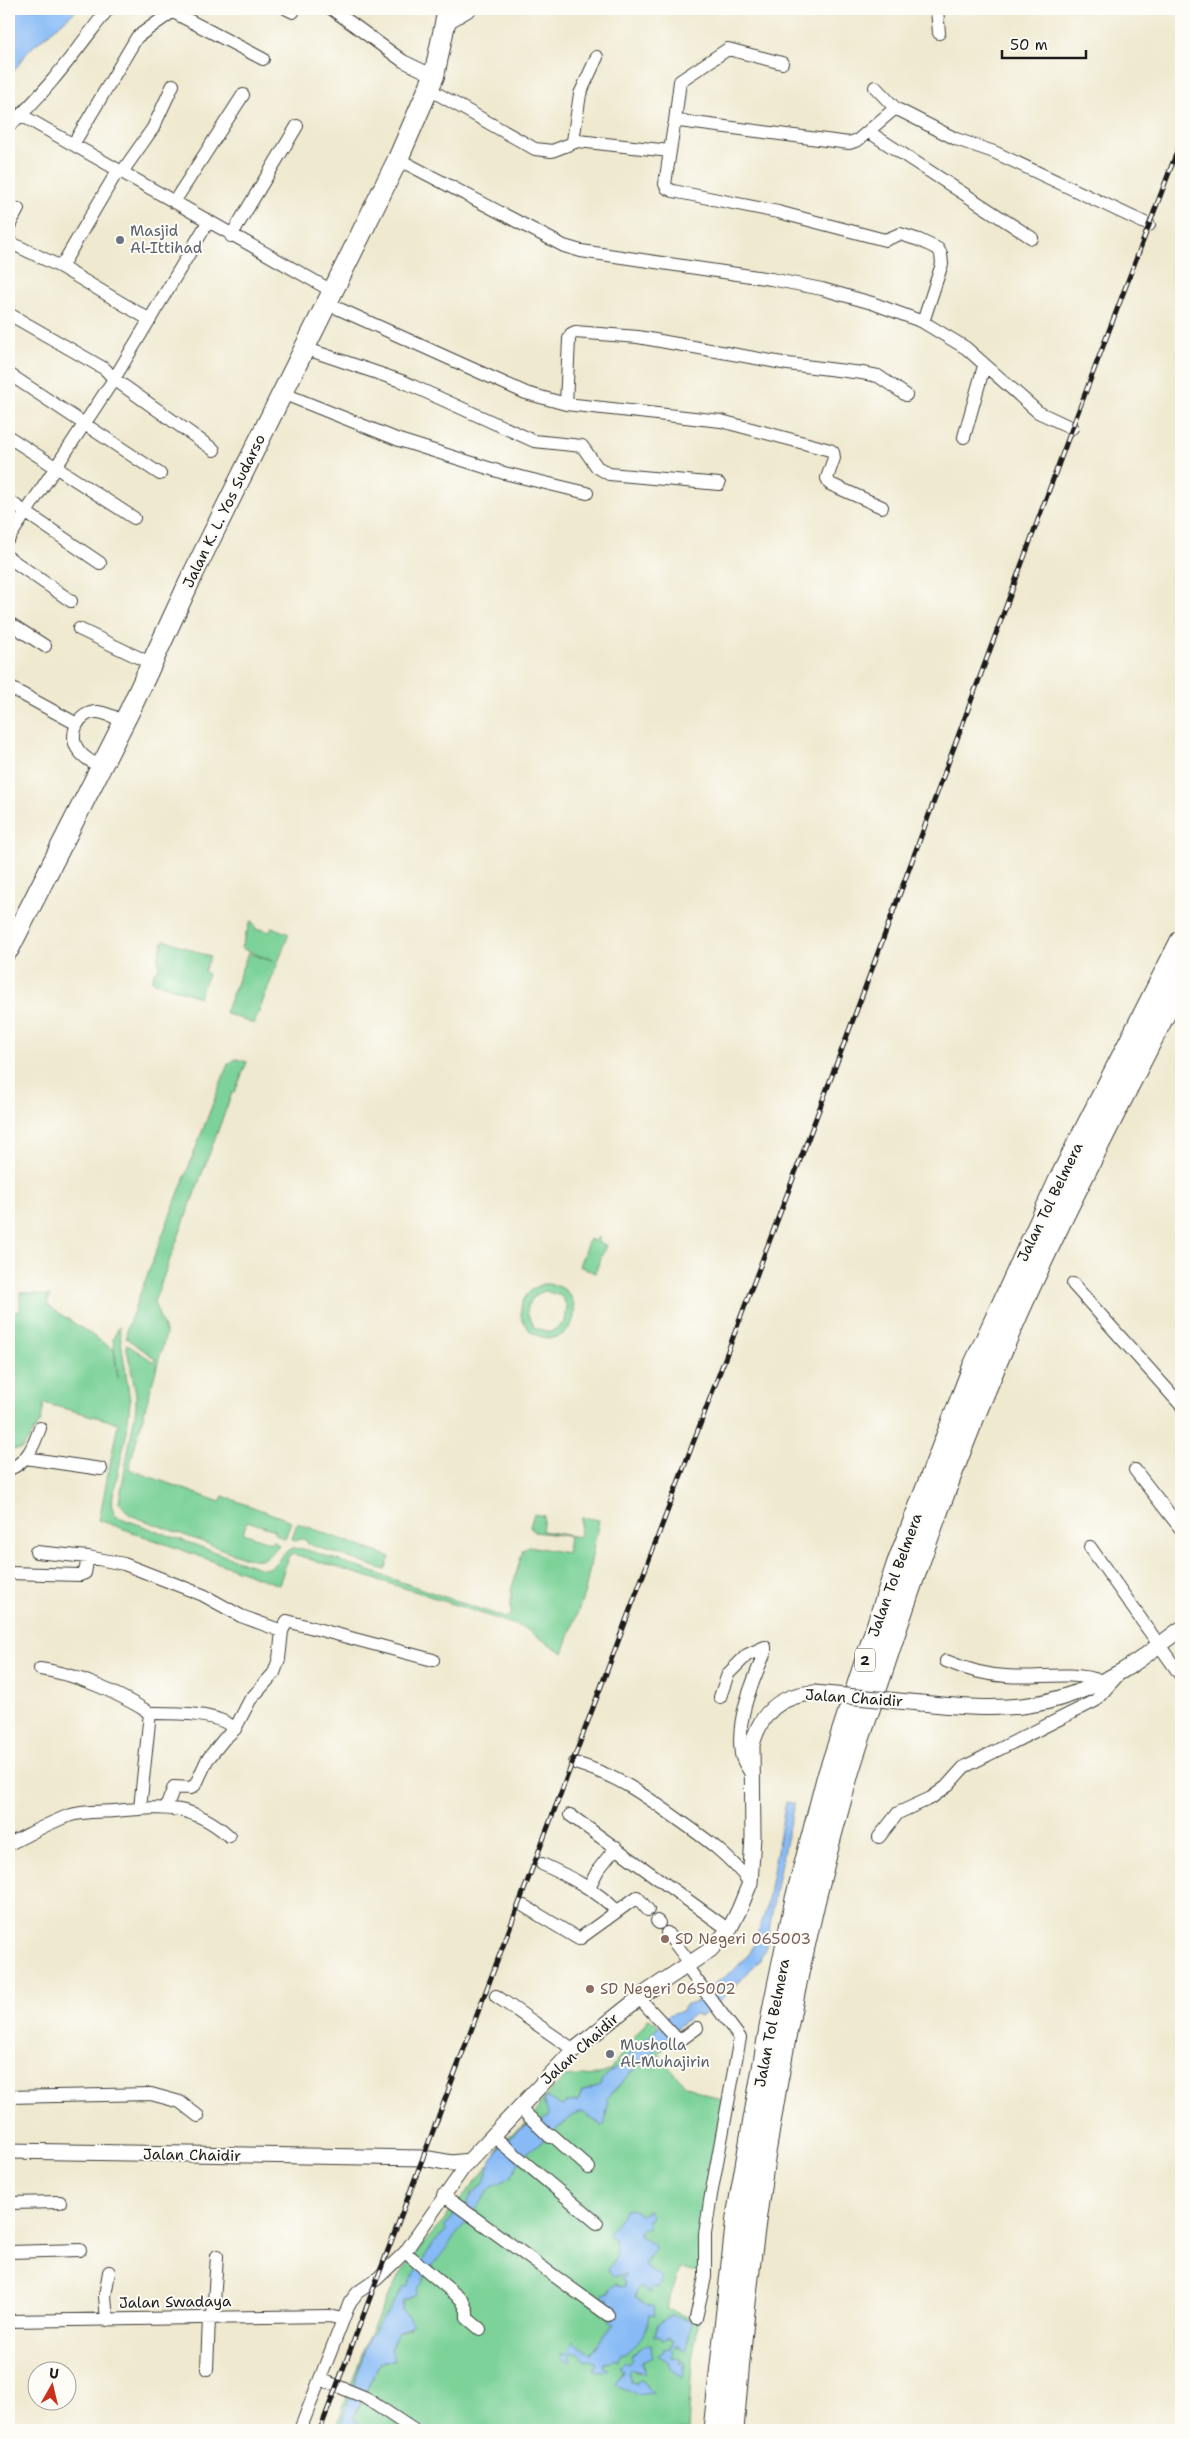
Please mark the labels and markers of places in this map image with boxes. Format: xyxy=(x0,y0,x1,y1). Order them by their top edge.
place label: Masjid Al-Ittihad xyxy=(130,221,203,258)
marker: Masjid Al-Ittihad xyxy=(114,234,126,246)
place label: SD Negeri 065003 xyxy=(675,1929,811,1949)
marker: SD Negeri 065003 xyxy=(659,1933,671,1945)
place label: SD Negeri 065002 xyxy=(600,1979,736,1999)
marker: SD Negeri 065002 xyxy=(584,1983,596,1995)
place label: Musholla Al-Muhajirin xyxy=(620,2035,710,2072)
marker: Musholla Al-Muhajirin xyxy=(604,2048,616,2060)

